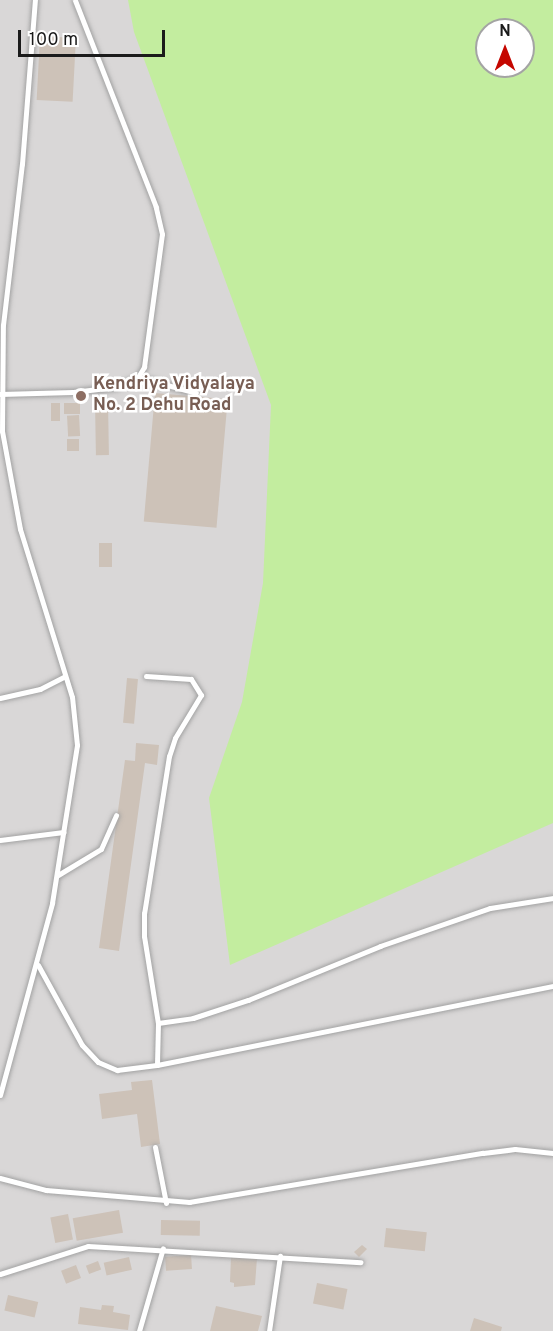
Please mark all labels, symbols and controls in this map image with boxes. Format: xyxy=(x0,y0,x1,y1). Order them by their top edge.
scale bar xyxy=(21,18,168,56)
north arrow xyxy=(475,18,535,78)
text: N xyxy=(499,22,511,42)
text: 100 m xyxy=(29,29,78,52)
place label: Kendriya Vidyalaya No. 2 Dehu Road xyxy=(93,375,256,418)
marker: Kendriya Vidyalaya No. 2 Dehu Road xyxy=(74,389,88,403)

